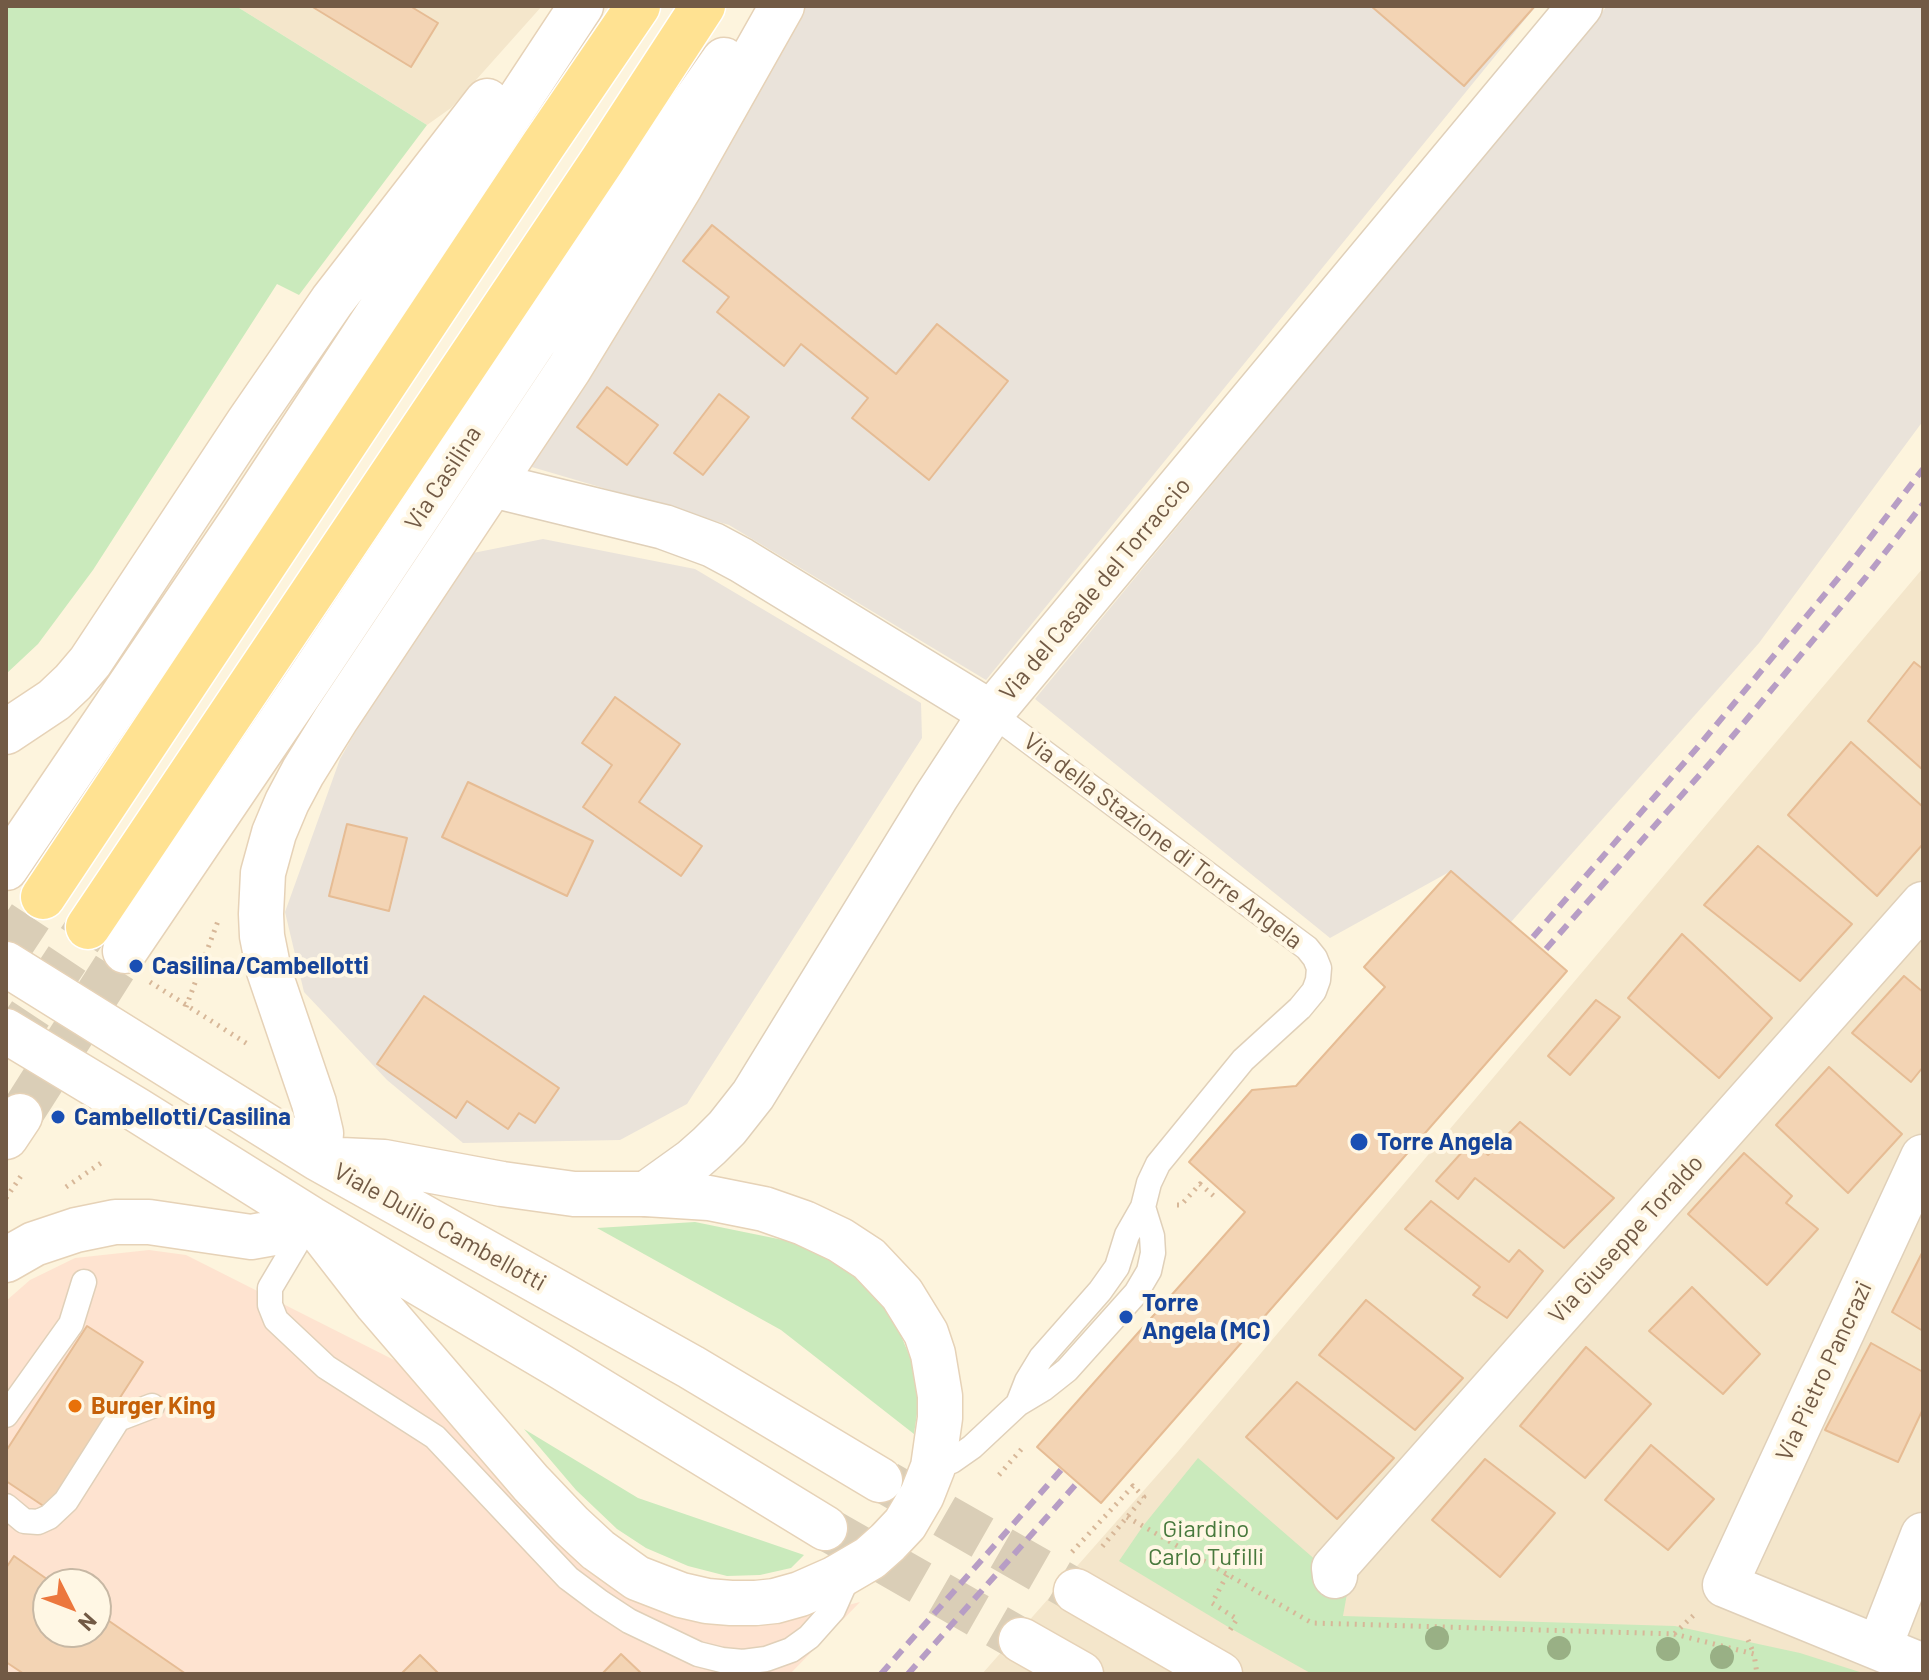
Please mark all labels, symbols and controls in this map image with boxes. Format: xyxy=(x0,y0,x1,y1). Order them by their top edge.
street label: Via Casilina xyxy=(399,420,487,536)
street label: Via del Casale del Torraccio xyxy=(993,472,1197,706)
street label: Via della Stazione di Torre Angela xyxy=(1018,727,1308,955)
place label: Casilina/Cambellotti xyxy=(152,952,369,980)
marker: Casilina/Cambellotti xyxy=(127,957,145,975)
place label: Cambellotti/Casilina xyxy=(74,1103,291,1131)
marker: Cambellotti/Casilina xyxy=(49,1108,67,1126)
place label: Torre Angela xyxy=(1377,1128,1513,1156)
marker: Torre Angela xyxy=(1348,1131,1370,1153)
street label: Via Giuseppe Toraldo xyxy=(1543,1149,1709,1329)
street label: Viale Duilio Cambellotti xyxy=(329,1157,551,1297)
street label: Via Pietro Pancrazi xyxy=(1770,1277,1878,1465)
place label: Torre Angela (MC) xyxy=(1142,1289,1269,1345)
marker: Torre Angela (MC) xyxy=(1117,1308,1135,1326)
place label: Burger King xyxy=(91,1392,216,1420)
marker: Burger King xyxy=(66,1397,84,1415)
park label: Giardino Carlo Tufilli xyxy=(1148,1515,1264,1571)
north arrow xyxy=(32,1568,112,1648)
text: N xyxy=(74,1609,103,1637)

